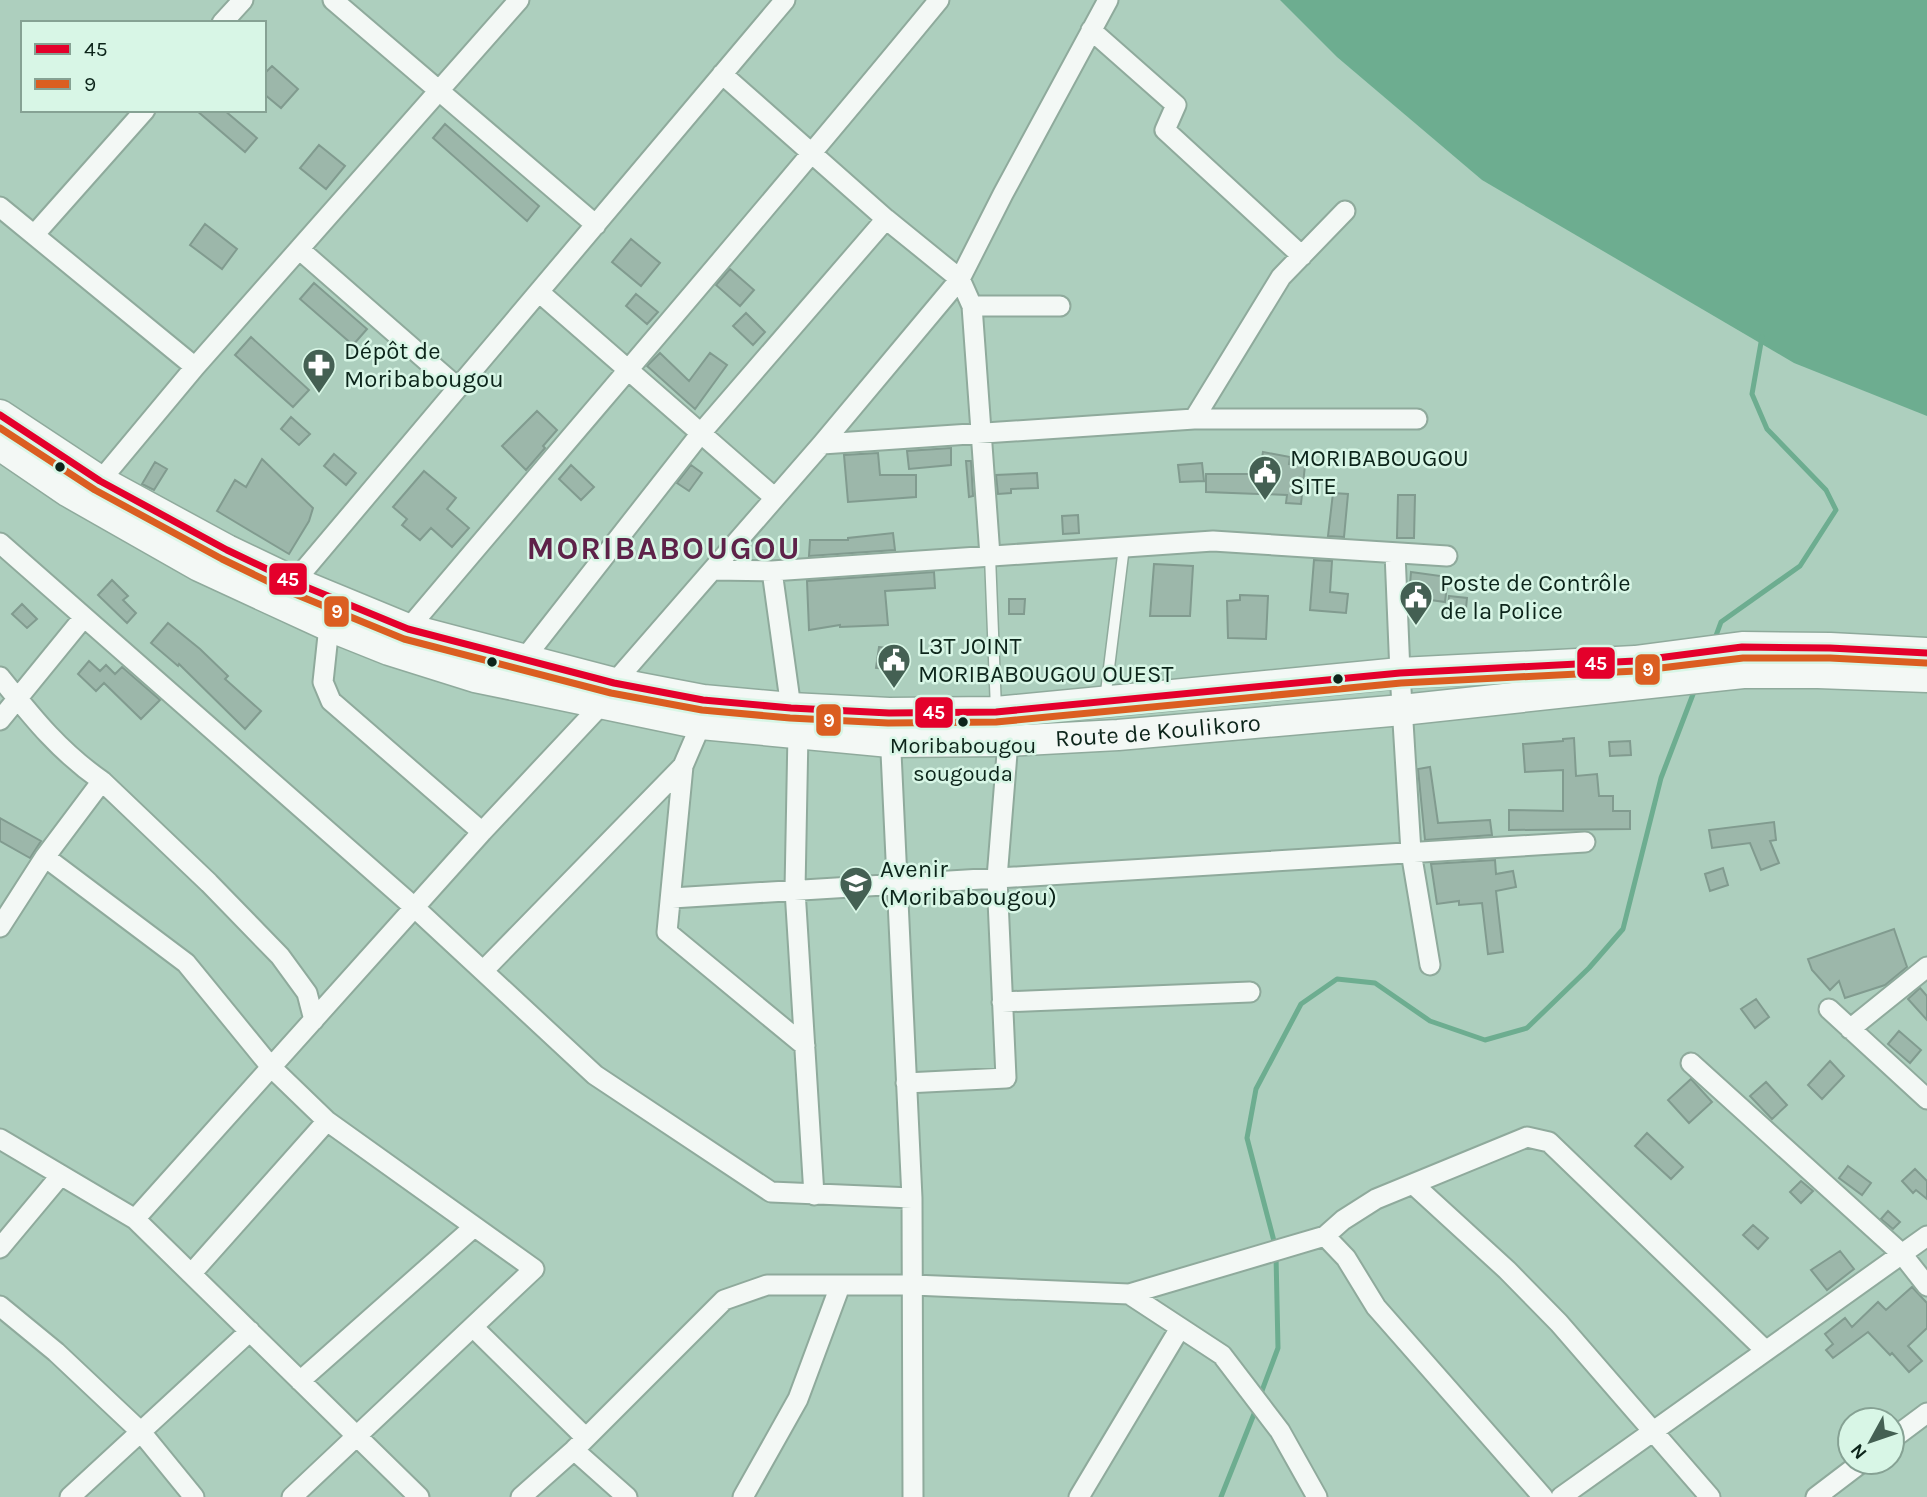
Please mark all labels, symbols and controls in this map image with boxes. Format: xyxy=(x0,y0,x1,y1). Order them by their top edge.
legend xyxy=(21,21,266,112)
text: 45 xyxy=(84,37,108,61)
text: 9 xyxy=(84,72,96,96)
place label: Dépôt de Moribabougou xyxy=(344,337,504,393)
pharmacy icon: Dépôt de Moribabougou xyxy=(300,346,338,395)
place label: MORIBABOUGOU SITE xyxy=(1290,444,1469,500)
public building icon: MORIBABOUGOU SITE xyxy=(1246,453,1284,502)
unlabelled marker xyxy=(53,460,67,474)
district label: MORIBABOUGOU xyxy=(526,530,802,567)
line badge: 45 xyxy=(268,562,308,596)
text: 45 xyxy=(277,569,299,591)
place label: Poste de Contrôle de la Police xyxy=(1440,569,1630,625)
public building icon: Poste de Contrôle de la Police xyxy=(1397,578,1435,627)
line badge: 9 xyxy=(323,595,350,628)
text: 9 xyxy=(331,601,343,623)
place label: L3T JOINT MORIBABOUGOU OUEST xyxy=(918,632,1174,688)
public building icon: L3T JOINT MORIBABOUGOU OUEST xyxy=(875,641,913,690)
line badge: 45 xyxy=(1576,646,1616,680)
text: 45 xyxy=(1585,653,1607,675)
line badge: 9 xyxy=(1634,653,1661,686)
unlabelled marker xyxy=(485,655,499,669)
text: 9 xyxy=(1642,659,1654,681)
unlabelled marker xyxy=(1331,672,1345,686)
line badge: 45 xyxy=(914,696,954,729)
text: 45 xyxy=(923,702,945,724)
line badge: 9 xyxy=(815,703,842,737)
street label: Route de Koulikoro xyxy=(1054,708,1262,752)
text: 9 xyxy=(823,710,835,732)
marker: Moribabougou sougouda xyxy=(956,715,970,729)
place label: Moribabougou sougouda xyxy=(890,733,1036,787)
place label: Avenir (Moribabougou) xyxy=(880,855,1057,911)
school or university icon: Avenir (Moribabougou) xyxy=(837,864,875,913)
north arrow xyxy=(1836,1406,1906,1476)
text: N xyxy=(1846,1439,1872,1464)

